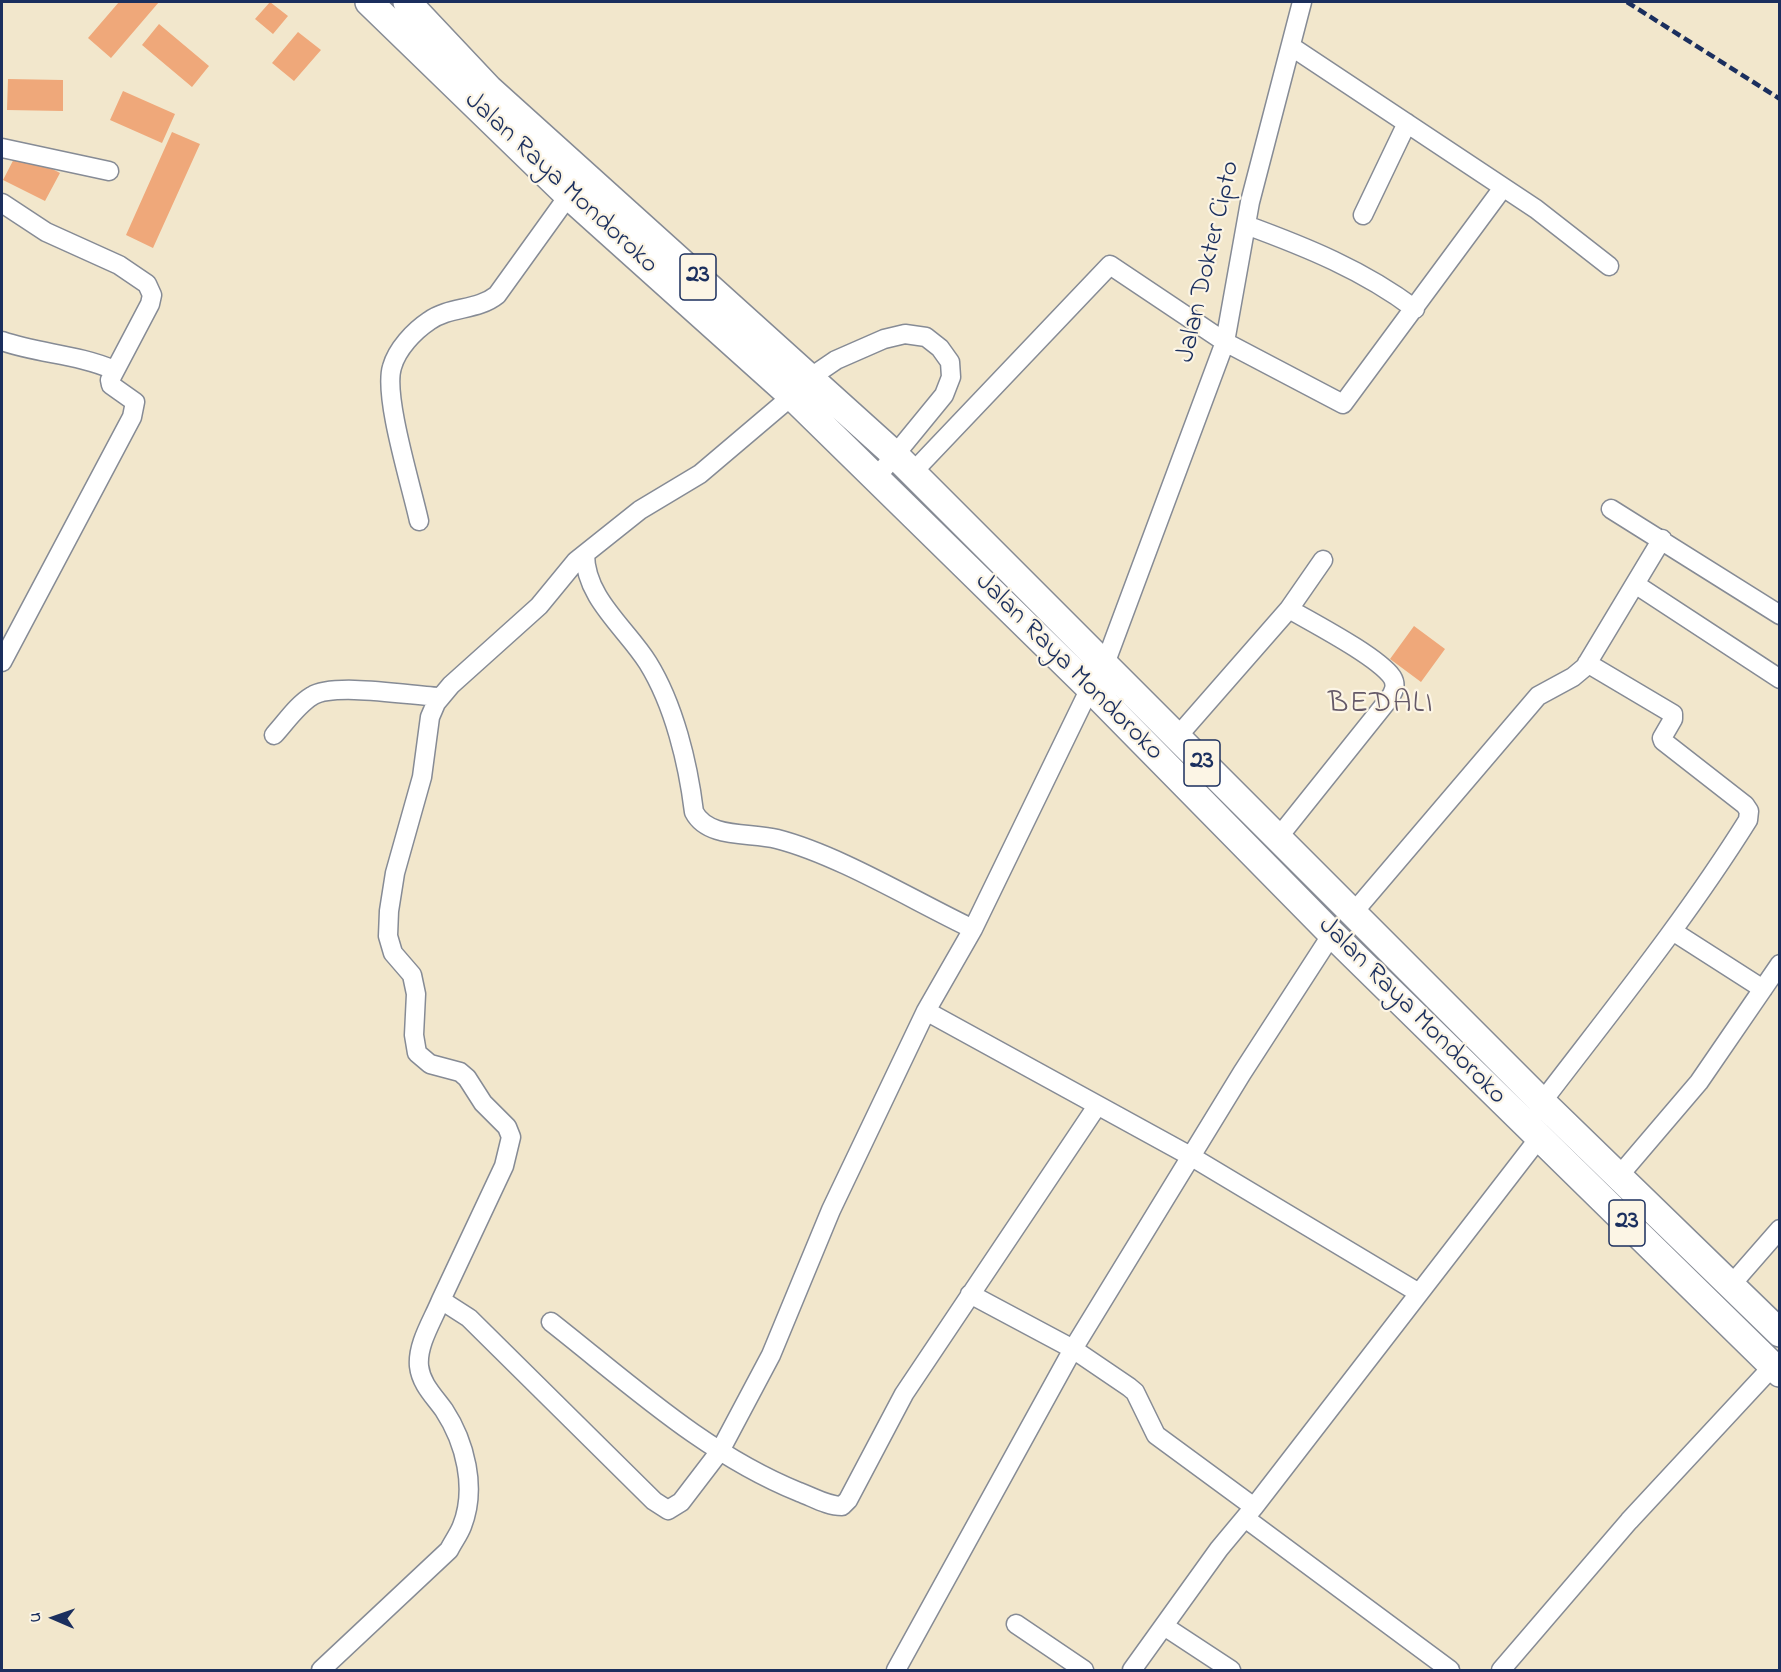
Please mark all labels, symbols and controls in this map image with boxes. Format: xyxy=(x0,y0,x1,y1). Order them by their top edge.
street label: Jalan Raya Mondoroko xyxy=(456,86,664,282)
street label: Jalan Dokter Cipto xyxy=(1171,158,1249,366)
road number: 23 xyxy=(680,254,716,300)
street label: Jalan Raya Mondoroko xyxy=(967,567,1169,769)
district label: BEDALI xyxy=(1328,688,1434,724)
road number: 23 xyxy=(1184,740,1220,786)
street label: Jalan Raya Mondoroko xyxy=(1310,911,1512,1113)
road number: 23 xyxy=(1609,1200,1645,1246)
north arrow xyxy=(24,1588,84,1648)
text: U xyxy=(24,1612,48,1623)

